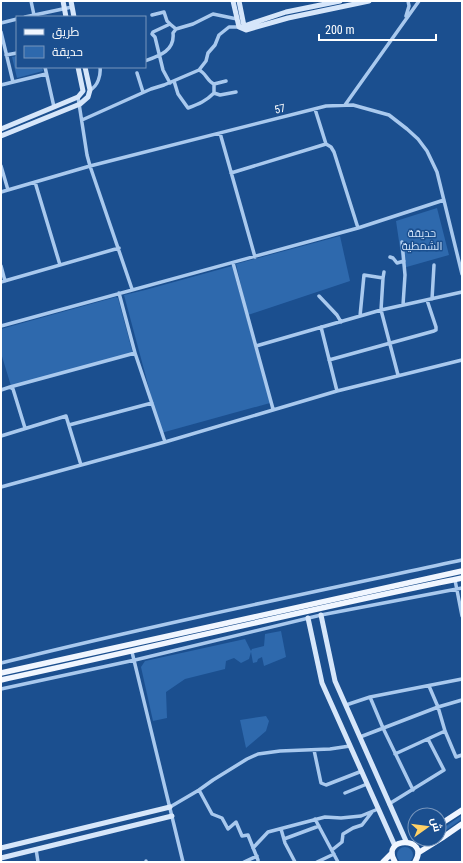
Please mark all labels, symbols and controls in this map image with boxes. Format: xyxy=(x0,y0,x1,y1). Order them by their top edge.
legend xyxy=(16,16,146,68)
scale bar xyxy=(319,16,436,42)
text: 200 m xyxy=(325,23,355,37)
text: طريق xyxy=(52,25,80,39)
text: حديقة xyxy=(52,45,83,59)
street label: 57 xyxy=(273,101,287,117)
park label: حديقة الشمطية xyxy=(402,227,442,253)
north arrow xyxy=(407,807,447,847)
text: ش xyxy=(428,816,444,833)

